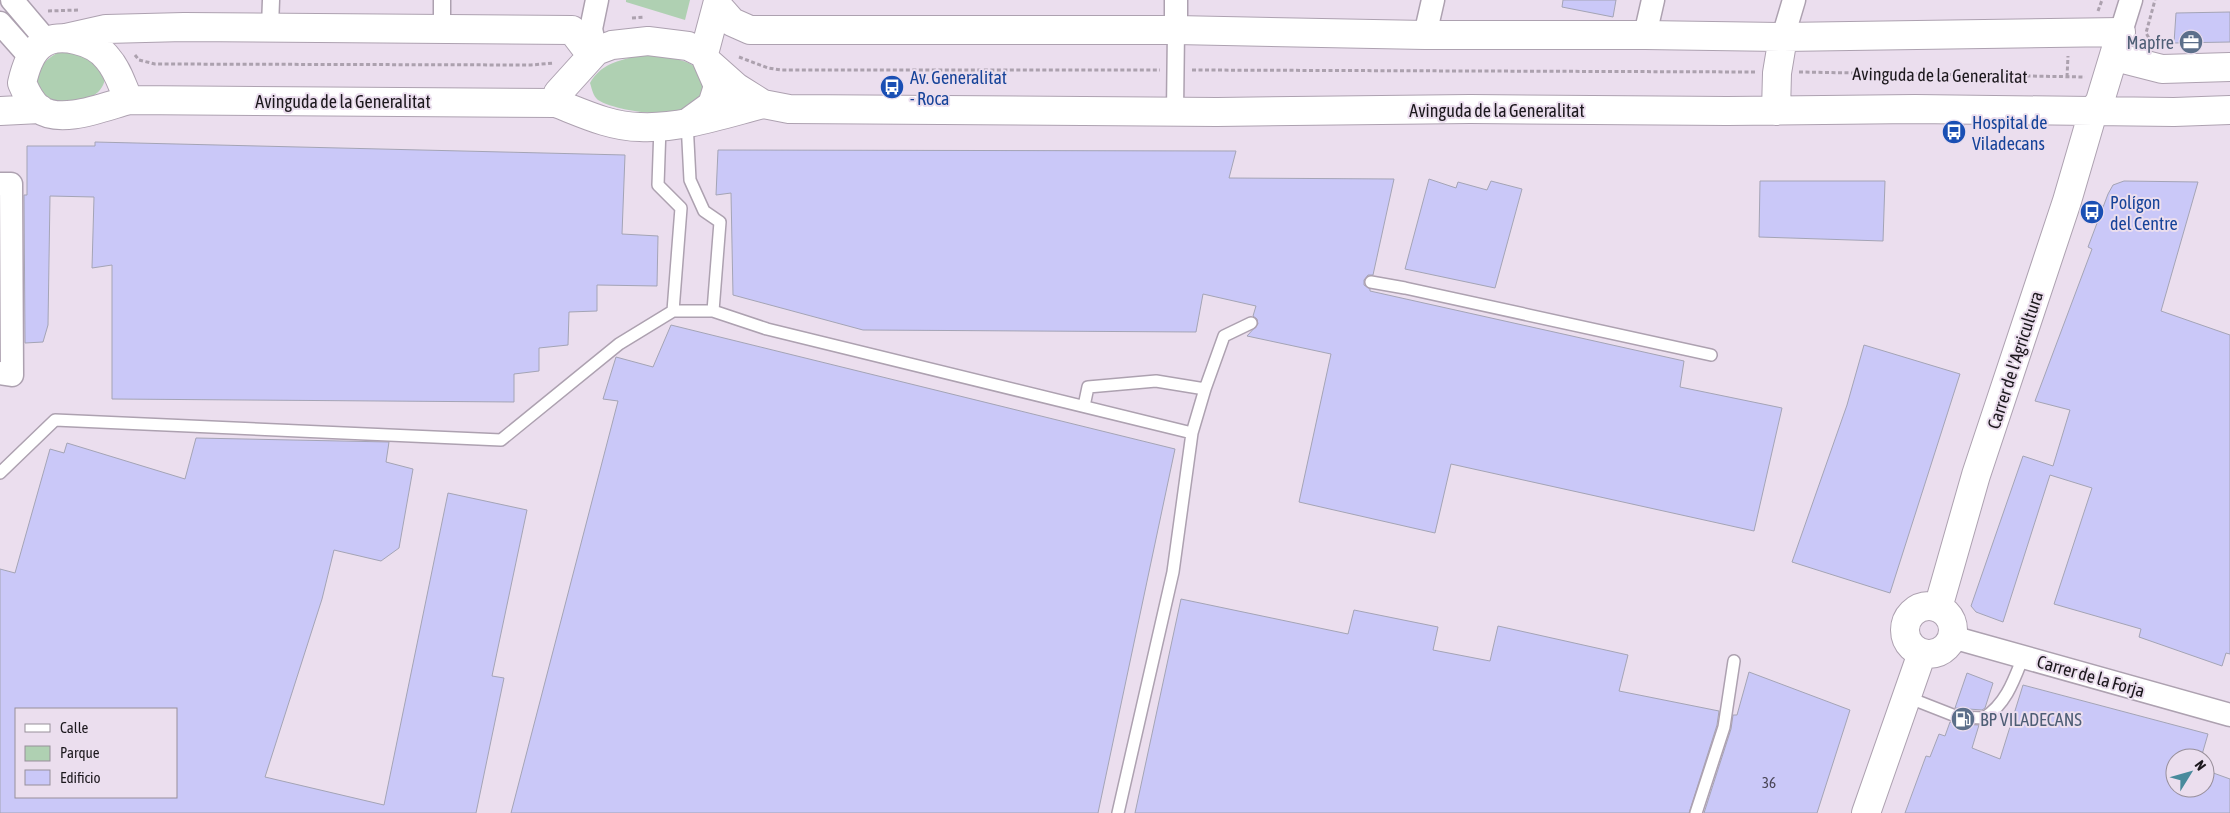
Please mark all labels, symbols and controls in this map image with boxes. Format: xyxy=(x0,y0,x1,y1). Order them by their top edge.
office icon: Mapfre xyxy=(2178,29,2204,55)
place label: Mapfre xyxy=(2127,32,2174,53)
street label: Avinguda de la Generalitat xyxy=(1852,63,2028,87)
place label: Av. Generalitat - Roca xyxy=(910,67,1007,109)
bus stop icon: Av. Generalitat - Roca xyxy=(879,74,905,100)
street label: Avinguda de la Generalitat xyxy=(255,91,431,112)
street label: Avinguda de la Generalitat xyxy=(1409,100,1585,121)
place label: Hospital de Viladecans xyxy=(1972,112,2047,154)
bus stop icon: Hospital de Viladecans xyxy=(1941,119,1967,145)
place label: Polígon del Centre xyxy=(2110,192,2178,234)
bus stop icon: Polígon del Centre xyxy=(2079,199,2105,225)
street label: Carrer de l'Agricultura xyxy=(1983,289,2047,431)
street label: Carrer de la Forja xyxy=(2035,651,2147,701)
fuel station icon: BP VILADECANS xyxy=(1950,706,1976,732)
legend xyxy=(15,708,178,798)
place label: BP VILADECANS xyxy=(1980,709,2082,730)
text: Calle xyxy=(60,719,89,736)
text: Parque xyxy=(60,744,100,761)
north arrow xyxy=(2165,748,2215,798)
text: N xyxy=(2192,757,2209,773)
text: Edificio xyxy=(60,769,101,786)
house number: 36 xyxy=(1762,774,1776,791)

